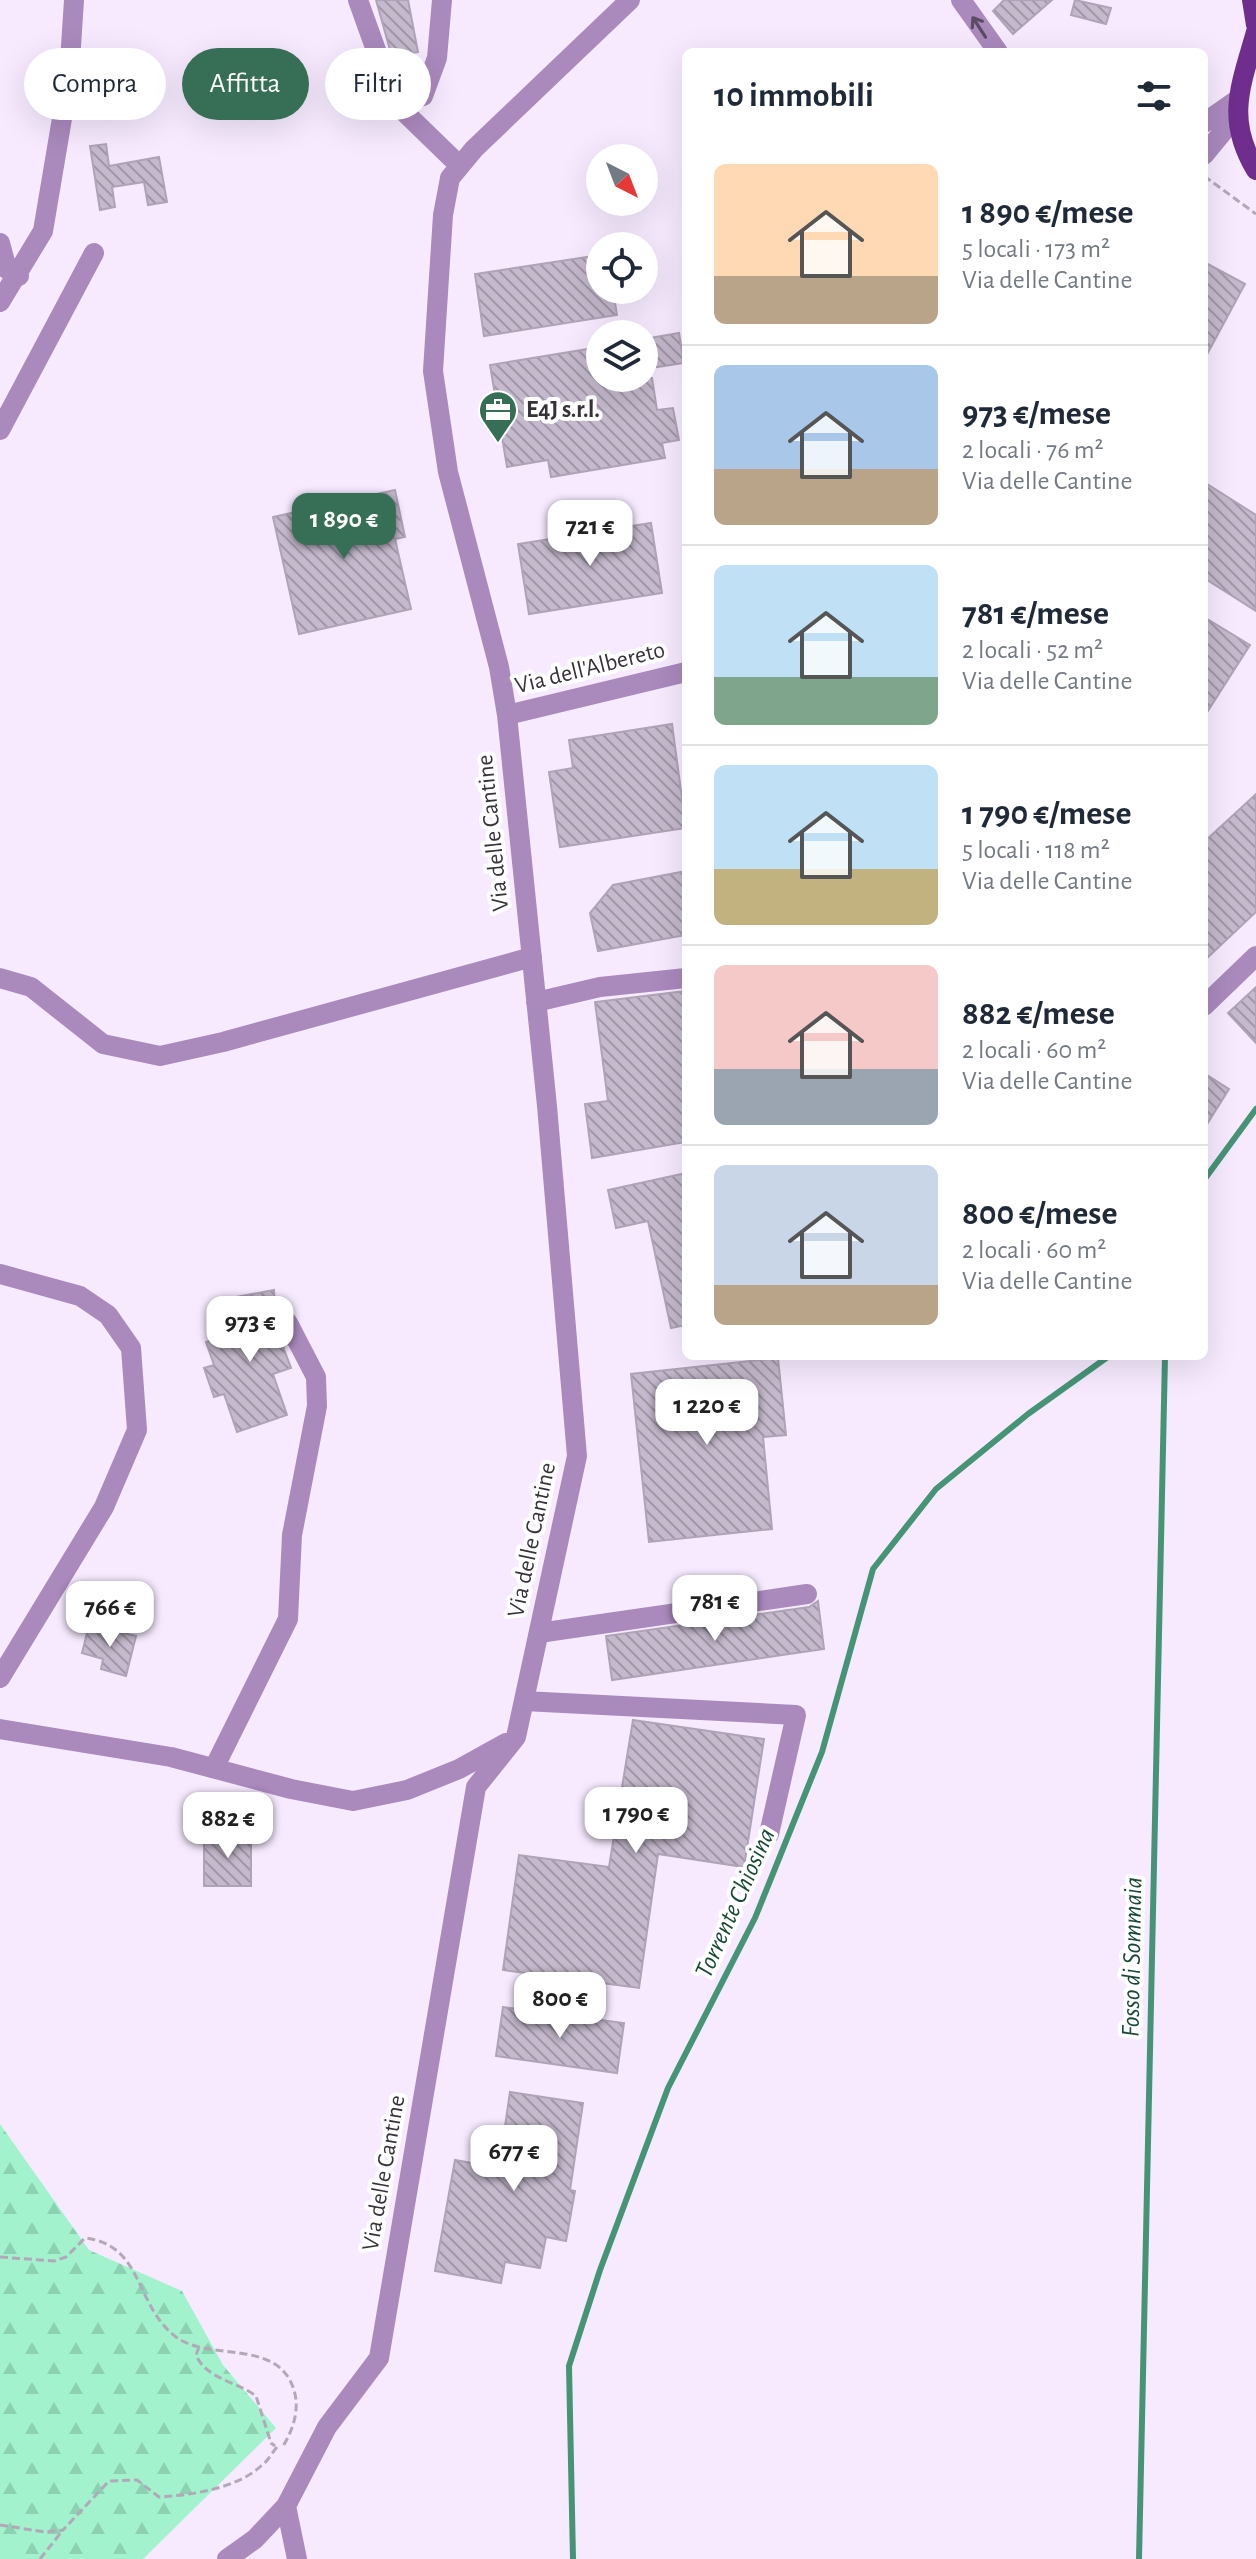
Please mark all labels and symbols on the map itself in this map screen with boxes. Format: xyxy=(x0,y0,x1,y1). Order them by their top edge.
one-way arrow xyxy=(970,16,986,39)
north arrow xyxy=(586,144,658,216)
office icon: E4J s.r.l. xyxy=(477,389,519,444)
place label: E4J s.r.l. xyxy=(526,398,600,422)
pin: 1 890 € xyxy=(270,493,418,561)
pin: 721 € xyxy=(534,500,646,568)
street label: Via dell'Albereto xyxy=(513,638,667,698)
street label: Via delle Cantine xyxy=(473,753,513,913)
pin: 973 € xyxy=(194,1296,306,1364)
pin: 1 220 € xyxy=(633,1379,781,1447)
street label: Via delle Cantine xyxy=(504,1461,560,1619)
pin: 781 € xyxy=(659,1575,771,1643)
pin: 766 € xyxy=(54,1581,166,1649)
pin: 1 790 € xyxy=(562,1787,710,1855)
pin: 882 € xyxy=(172,1792,284,1860)
water label: Torrente Chiosina xyxy=(690,1824,780,1982)
water label: Fosso di Sommaia xyxy=(1118,1877,1146,2037)
pin: 800 € xyxy=(504,1972,616,2040)
street label: Via delle Cantine xyxy=(359,2093,409,2253)
pin: 677 € xyxy=(458,2125,570,2193)

